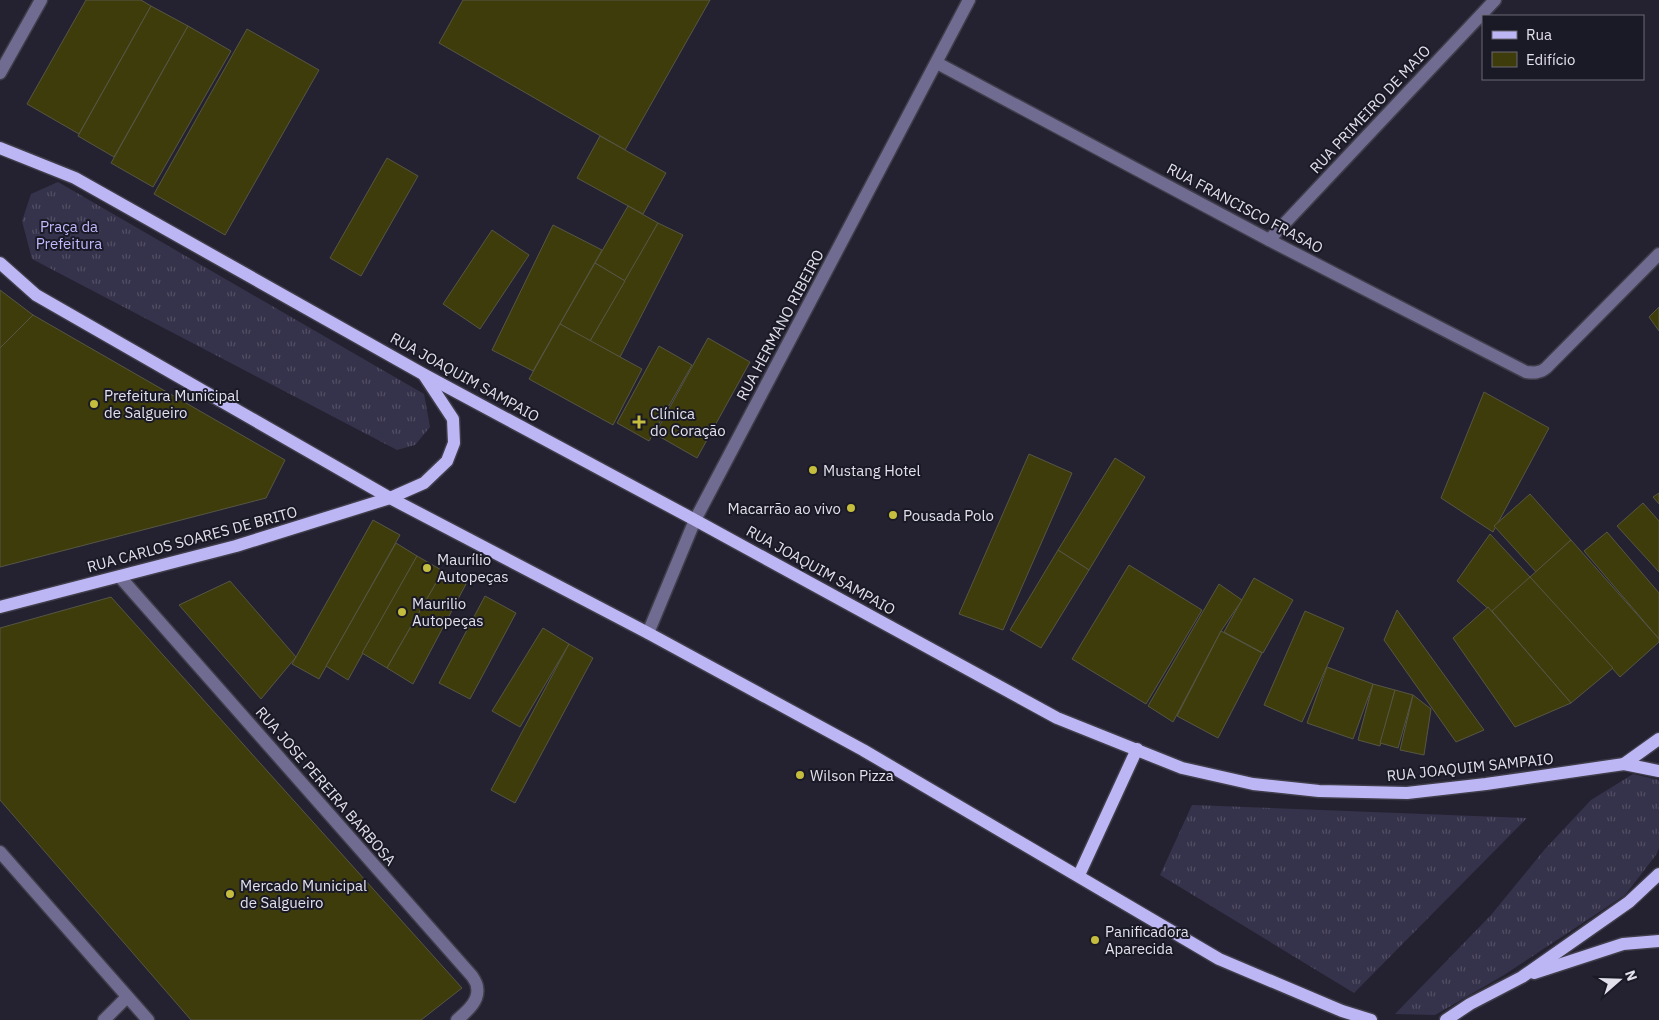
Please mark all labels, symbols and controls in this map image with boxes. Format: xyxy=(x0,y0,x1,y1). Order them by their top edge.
legend xyxy=(1482,15,1644,80)
text: Rua xyxy=(1526,25,1552,44)
street label: RUA PRIMEIRO DE MAIO xyxy=(1306,41,1434,177)
text: Edifício xyxy=(1526,50,1575,69)
street label: RUA FRANCISCO FRASAO xyxy=(1164,159,1326,257)
park label: Praça da Prefeitura xyxy=(36,217,102,253)
street label: RUA HERMANO RIBEIRO xyxy=(732,246,828,404)
street label: RUA JOAQUIM SAMPAIO xyxy=(387,328,543,426)
place label: Prefeitura Municipal de Salgueiro xyxy=(104,386,239,422)
marker: Prefeitura Municipal de Salgueiro xyxy=(88,398,100,410)
place label: Clínica do Coração xyxy=(650,404,726,440)
marker: Clínica do Coração xyxy=(632,415,646,429)
place label: Mustang Hotel xyxy=(823,461,921,480)
marker: Mustang Hotel xyxy=(807,464,819,476)
place label: Macarrão ao vivo xyxy=(728,499,841,518)
street label: RUA CARLOS SOARES DE BRITO xyxy=(85,502,299,576)
marker: Macarrão ao vivo xyxy=(845,502,857,514)
place label: Pousada Polo xyxy=(903,506,994,525)
marker: Pousada Polo xyxy=(887,509,899,521)
street label: RUA JOAQUIM SAMPAIO xyxy=(743,521,899,619)
place label: Maurílio Autopeças xyxy=(437,550,509,586)
marker: Maurílio Autopeças xyxy=(421,562,433,574)
place label: Maurilio Autopeças xyxy=(412,594,484,630)
marker: Maurilio Autopeças xyxy=(396,606,408,618)
street label: RUA JOSE PEREIRA BARBOSA xyxy=(252,703,400,870)
street label: RUA JOAQUIM SAMPAIO xyxy=(1386,749,1554,785)
place label: Wilson Pizza xyxy=(810,766,894,785)
marker: Wilson Pizza xyxy=(794,769,806,781)
place label: Mercado Municipal de Salgueiro xyxy=(240,876,367,912)
marker: Mercado Municipal de Salgueiro xyxy=(224,888,236,900)
place label: Panificadora Aparecida xyxy=(1105,922,1189,958)
marker: Panificadora Aparecida xyxy=(1089,934,1101,946)
north arrow xyxy=(1594,955,1644,1005)
text: N xyxy=(1621,968,1641,983)

